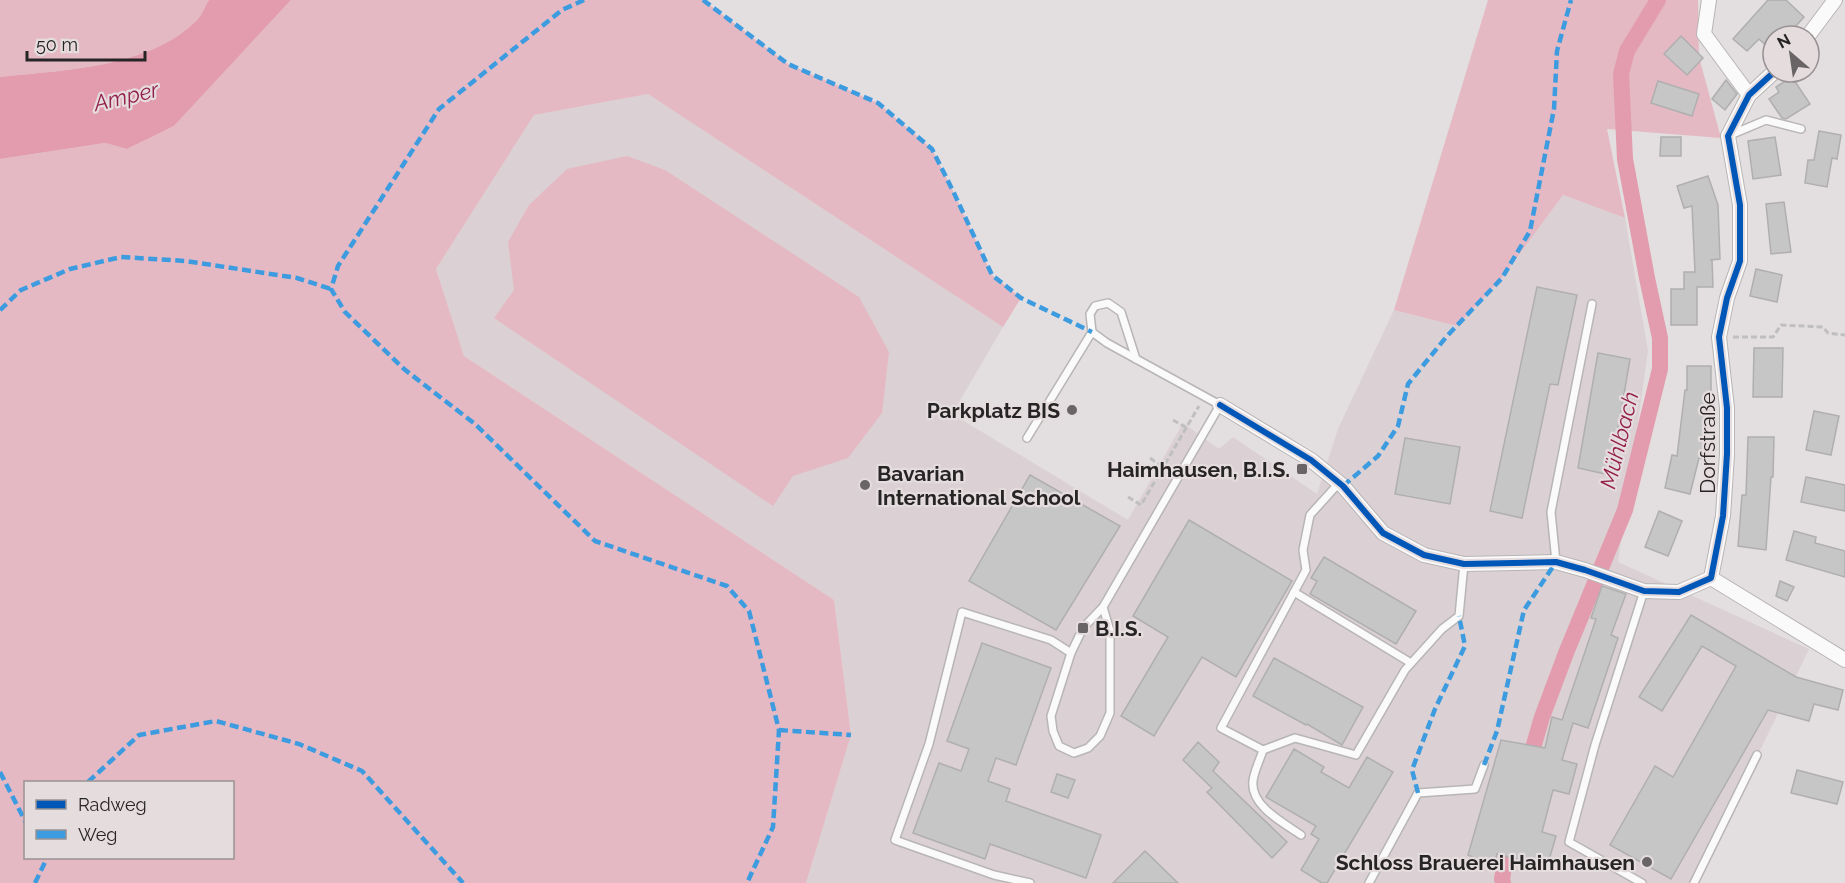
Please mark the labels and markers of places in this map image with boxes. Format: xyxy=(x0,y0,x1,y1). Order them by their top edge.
place label: Parkplatz BIS xyxy=(927,398,1060,423)
marker: Parkplatz BIS xyxy=(1065,403,1079,417)
place label: Haimhausen, B.I.S. xyxy=(1107,457,1290,482)
place label: Bavarian International School xyxy=(877,461,1081,510)
marker: Haimhausen, B.I.S. xyxy=(1295,462,1309,476)
marker: Bavarian International School xyxy=(858,478,872,492)
place label: B.I.S. xyxy=(1095,616,1142,641)
marker: B.I.S. xyxy=(1076,621,1090,635)
place label: Schloss Brauerei Haimhausen xyxy=(1336,850,1635,875)
marker: Schloss Brauerei Haimhausen xyxy=(1640,855,1654,869)

